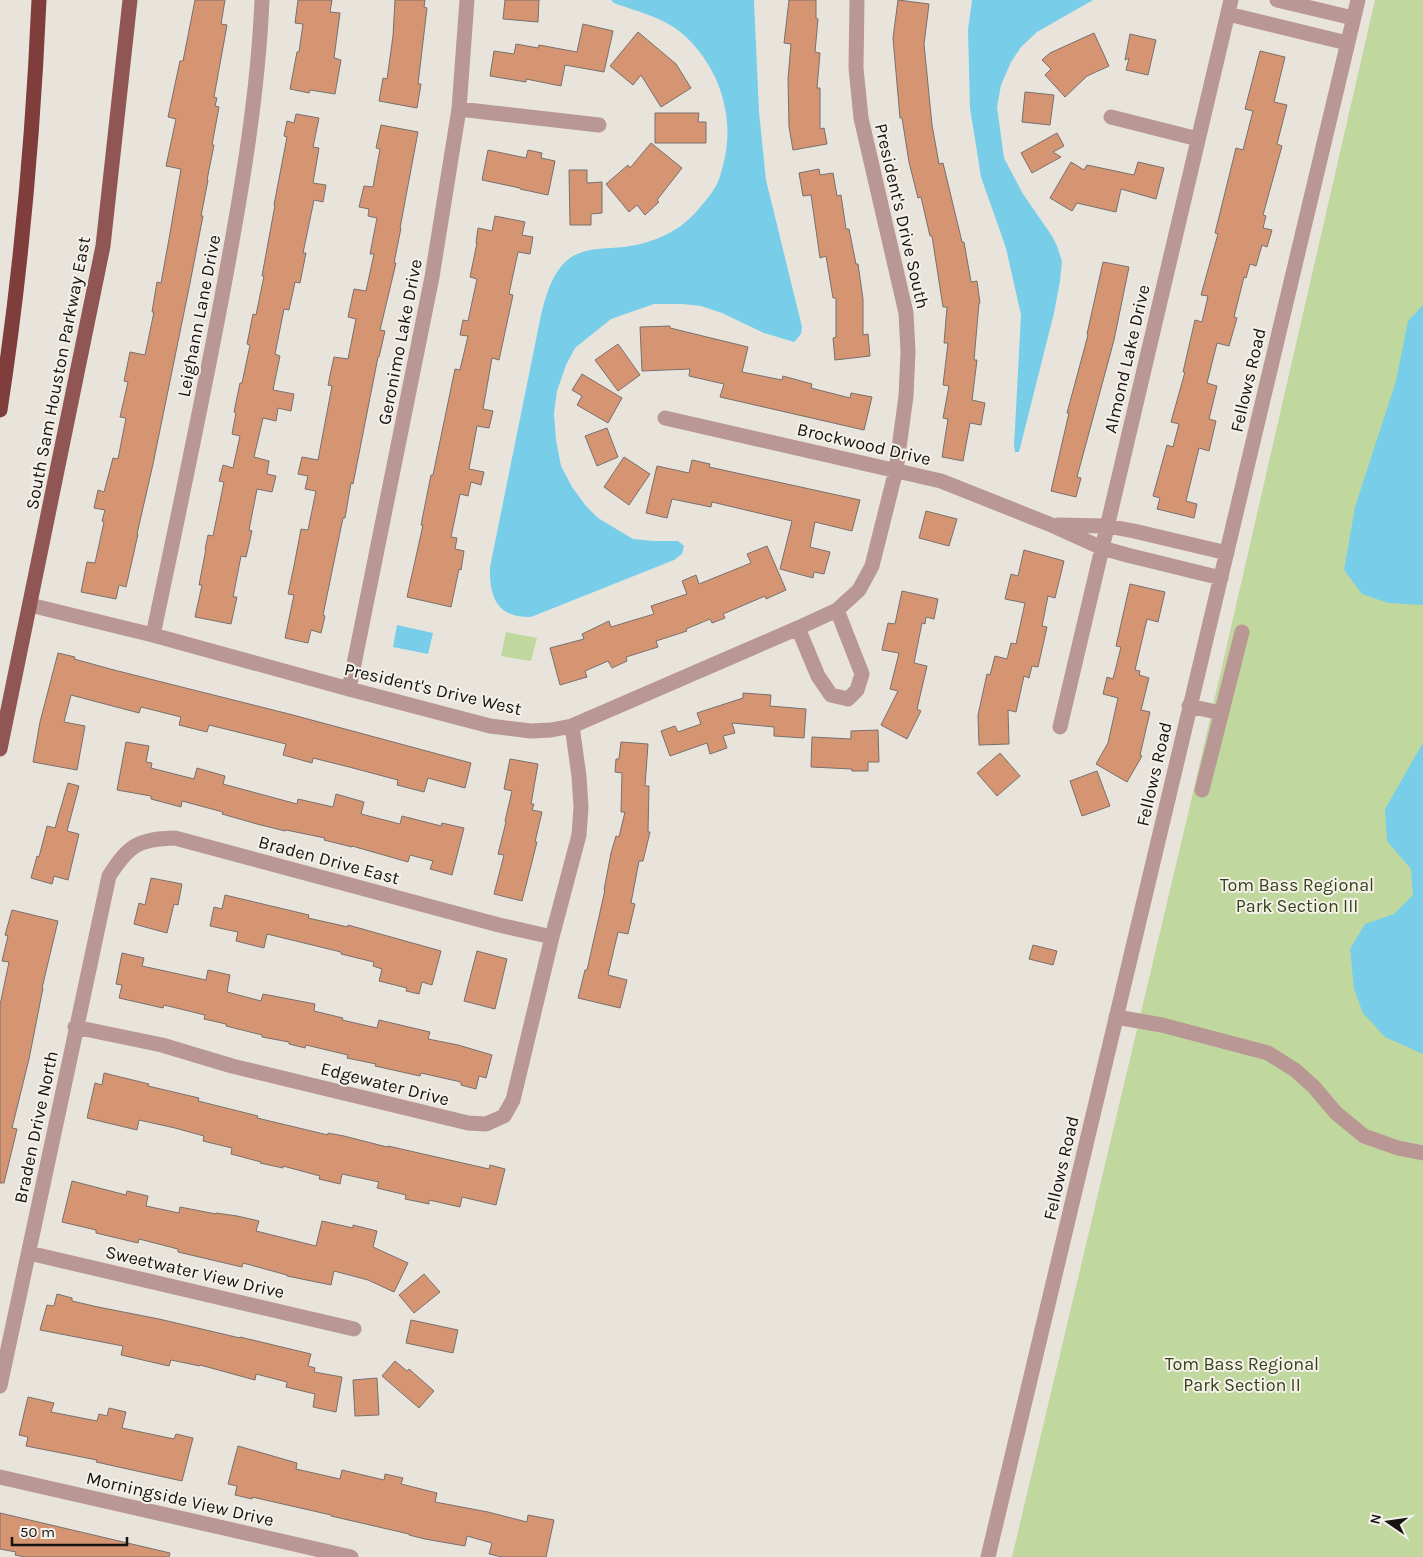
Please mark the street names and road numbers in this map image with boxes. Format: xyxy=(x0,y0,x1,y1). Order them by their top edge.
street label: President's Drive South xyxy=(870,121,934,311)
street label: Leighann Lane Drive xyxy=(172,233,226,399)
street label: South Sam Houston Parkway East xyxy=(21,234,95,511)
street label: Geronimo Lake Drive xyxy=(373,257,427,427)
street label: Almond Lake Drive xyxy=(1099,283,1155,435)
street label: Fellows Road xyxy=(1225,326,1271,434)
street label: Brockwood Drive xyxy=(795,418,933,470)
street label: President's Drive West xyxy=(342,658,524,720)
street label: Fellows Road xyxy=(1131,720,1177,828)
street label: Braden Drive East xyxy=(256,831,402,889)
street label: Braden Drive North xyxy=(9,1049,63,1205)
street label: Edgewater Drive xyxy=(318,1057,452,1111)
street label: Fellows Road xyxy=(1038,1114,1084,1222)
street label: Sweetwater View Drive xyxy=(103,1241,287,1303)
street label: Morningside View Drive xyxy=(84,1467,276,1531)

